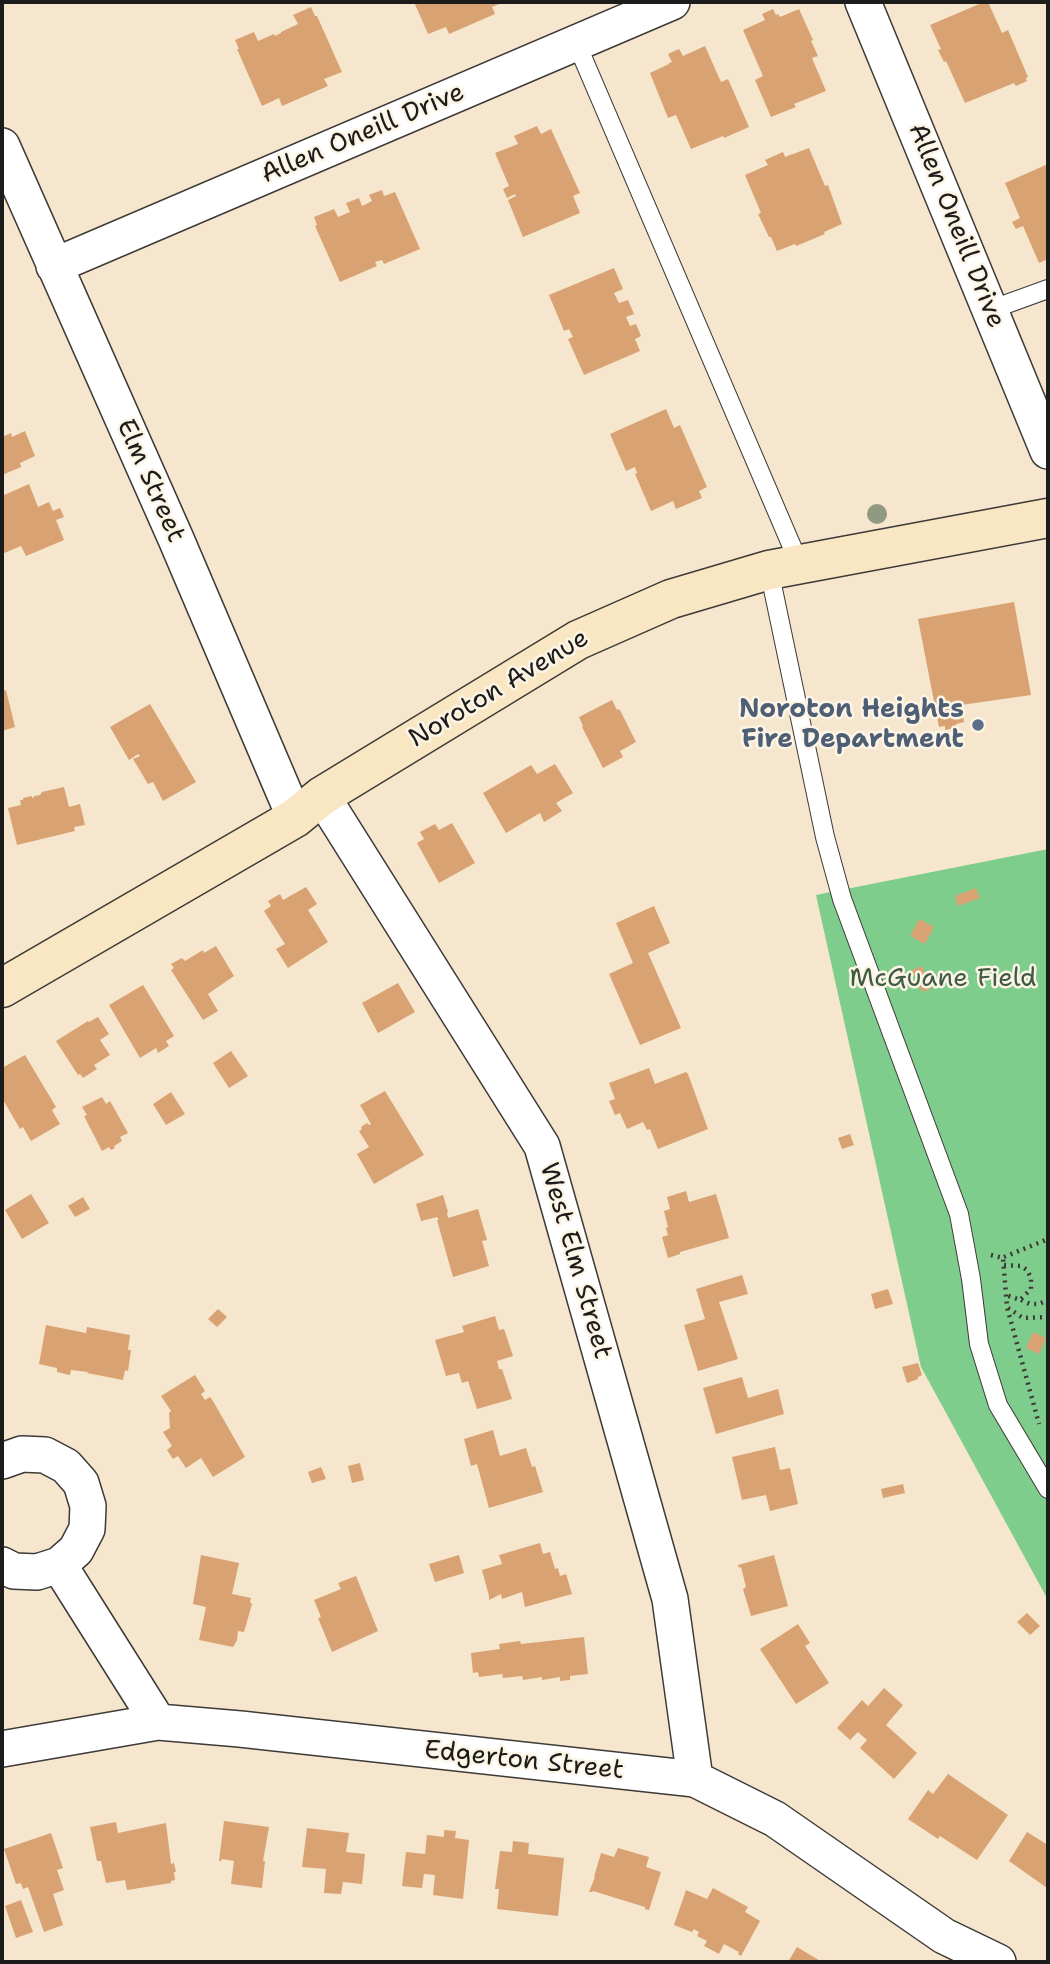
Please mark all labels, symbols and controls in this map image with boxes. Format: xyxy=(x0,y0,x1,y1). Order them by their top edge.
street label: Allen Oneill Drive xyxy=(257,77,469,191)
street label: Allen Oneill Drive xyxy=(901,119,1011,333)
street label: Elm Street xyxy=(109,415,191,547)
street label: Noroton Avenue xyxy=(403,623,595,755)
place label: Noroton Heights Fire Department xyxy=(739,694,964,756)
marker: Noroton Heights Fire Department xyxy=(970,717,986,733)
park label: McGuane Field xyxy=(849,963,1037,995)
street label: West Elm Street xyxy=(532,1159,618,1363)
street label: Edgerton Street xyxy=(423,1735,625,1787)

